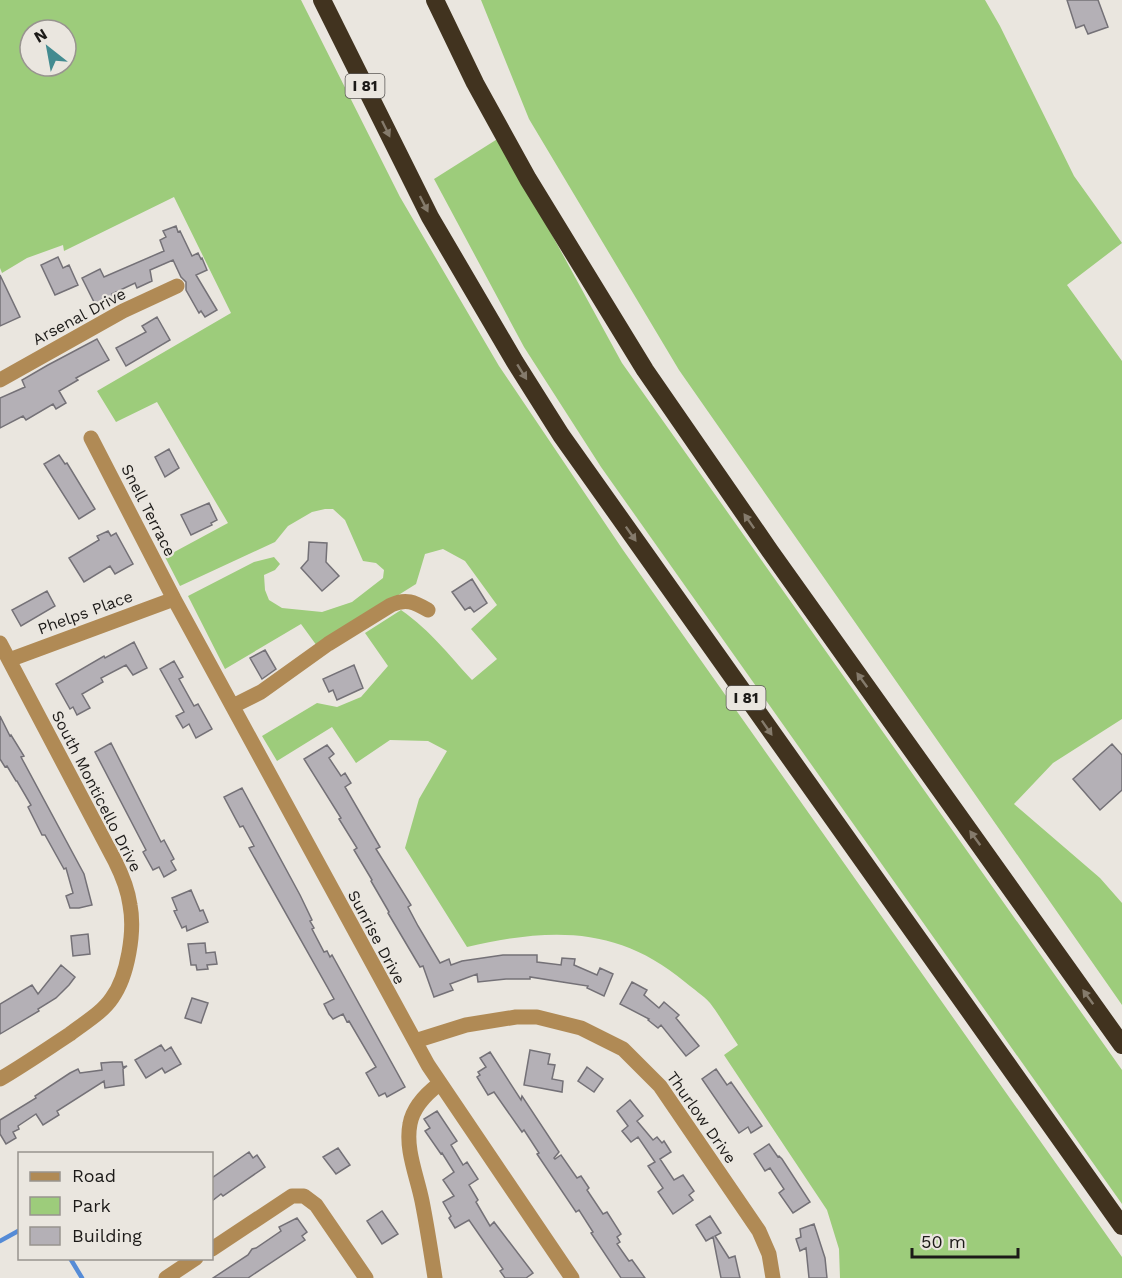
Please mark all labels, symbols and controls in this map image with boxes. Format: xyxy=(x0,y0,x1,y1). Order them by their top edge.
north arrow xyxy=(18,18,78,78)
text: N xyxy=(31,24,51,47)
road number: I 81 xyxy=(346,74,385,98)
one-way arrow xyxy=(381,120,391,137)
one-way arrow xyxy=(418,195,428,213)
street label: Arsenal Drive xyxy=(29,284,129,349)
one-way arrow xyxy=(516,364,527,381)
street label: Snell Terrace xyxy=(117,461,180,559)
one-way arrow xyxy=(743,513,755,529)
one-way arrow xyxy=(625,526,637,542)
street label: Phelps Place xyxy=(35,587,135,638)
one-way arrow xyxy=(856,672,868,687)
road number: I 81 xyxy=(726,686,766,710)
street label: South Monticello Drive xyxy=(48,707,146,875)
one-way arrow xyxy=(761,720,773,735)
one-way arrow xyxy=(969,831,981,847)
street label: Sunrise Drive xyxy=(344,887,409,987)
one-way arrow xyxy=(1082,990,1094,1006)
street label: Thurlow Drive xyxy=(663,1068,740,1167)
legend xyxy=(18,1152,213,1260)
text: Road xyxy=(72,1165,116,1186)
text: Park xyxy=(72,1195,111,1216)
scale bar xyxy=(912,1221,1018,1259)
text: Building xyxy=(72,1225,142,1246)
text: 50 m xyxy=(921,1231,966,1252)

